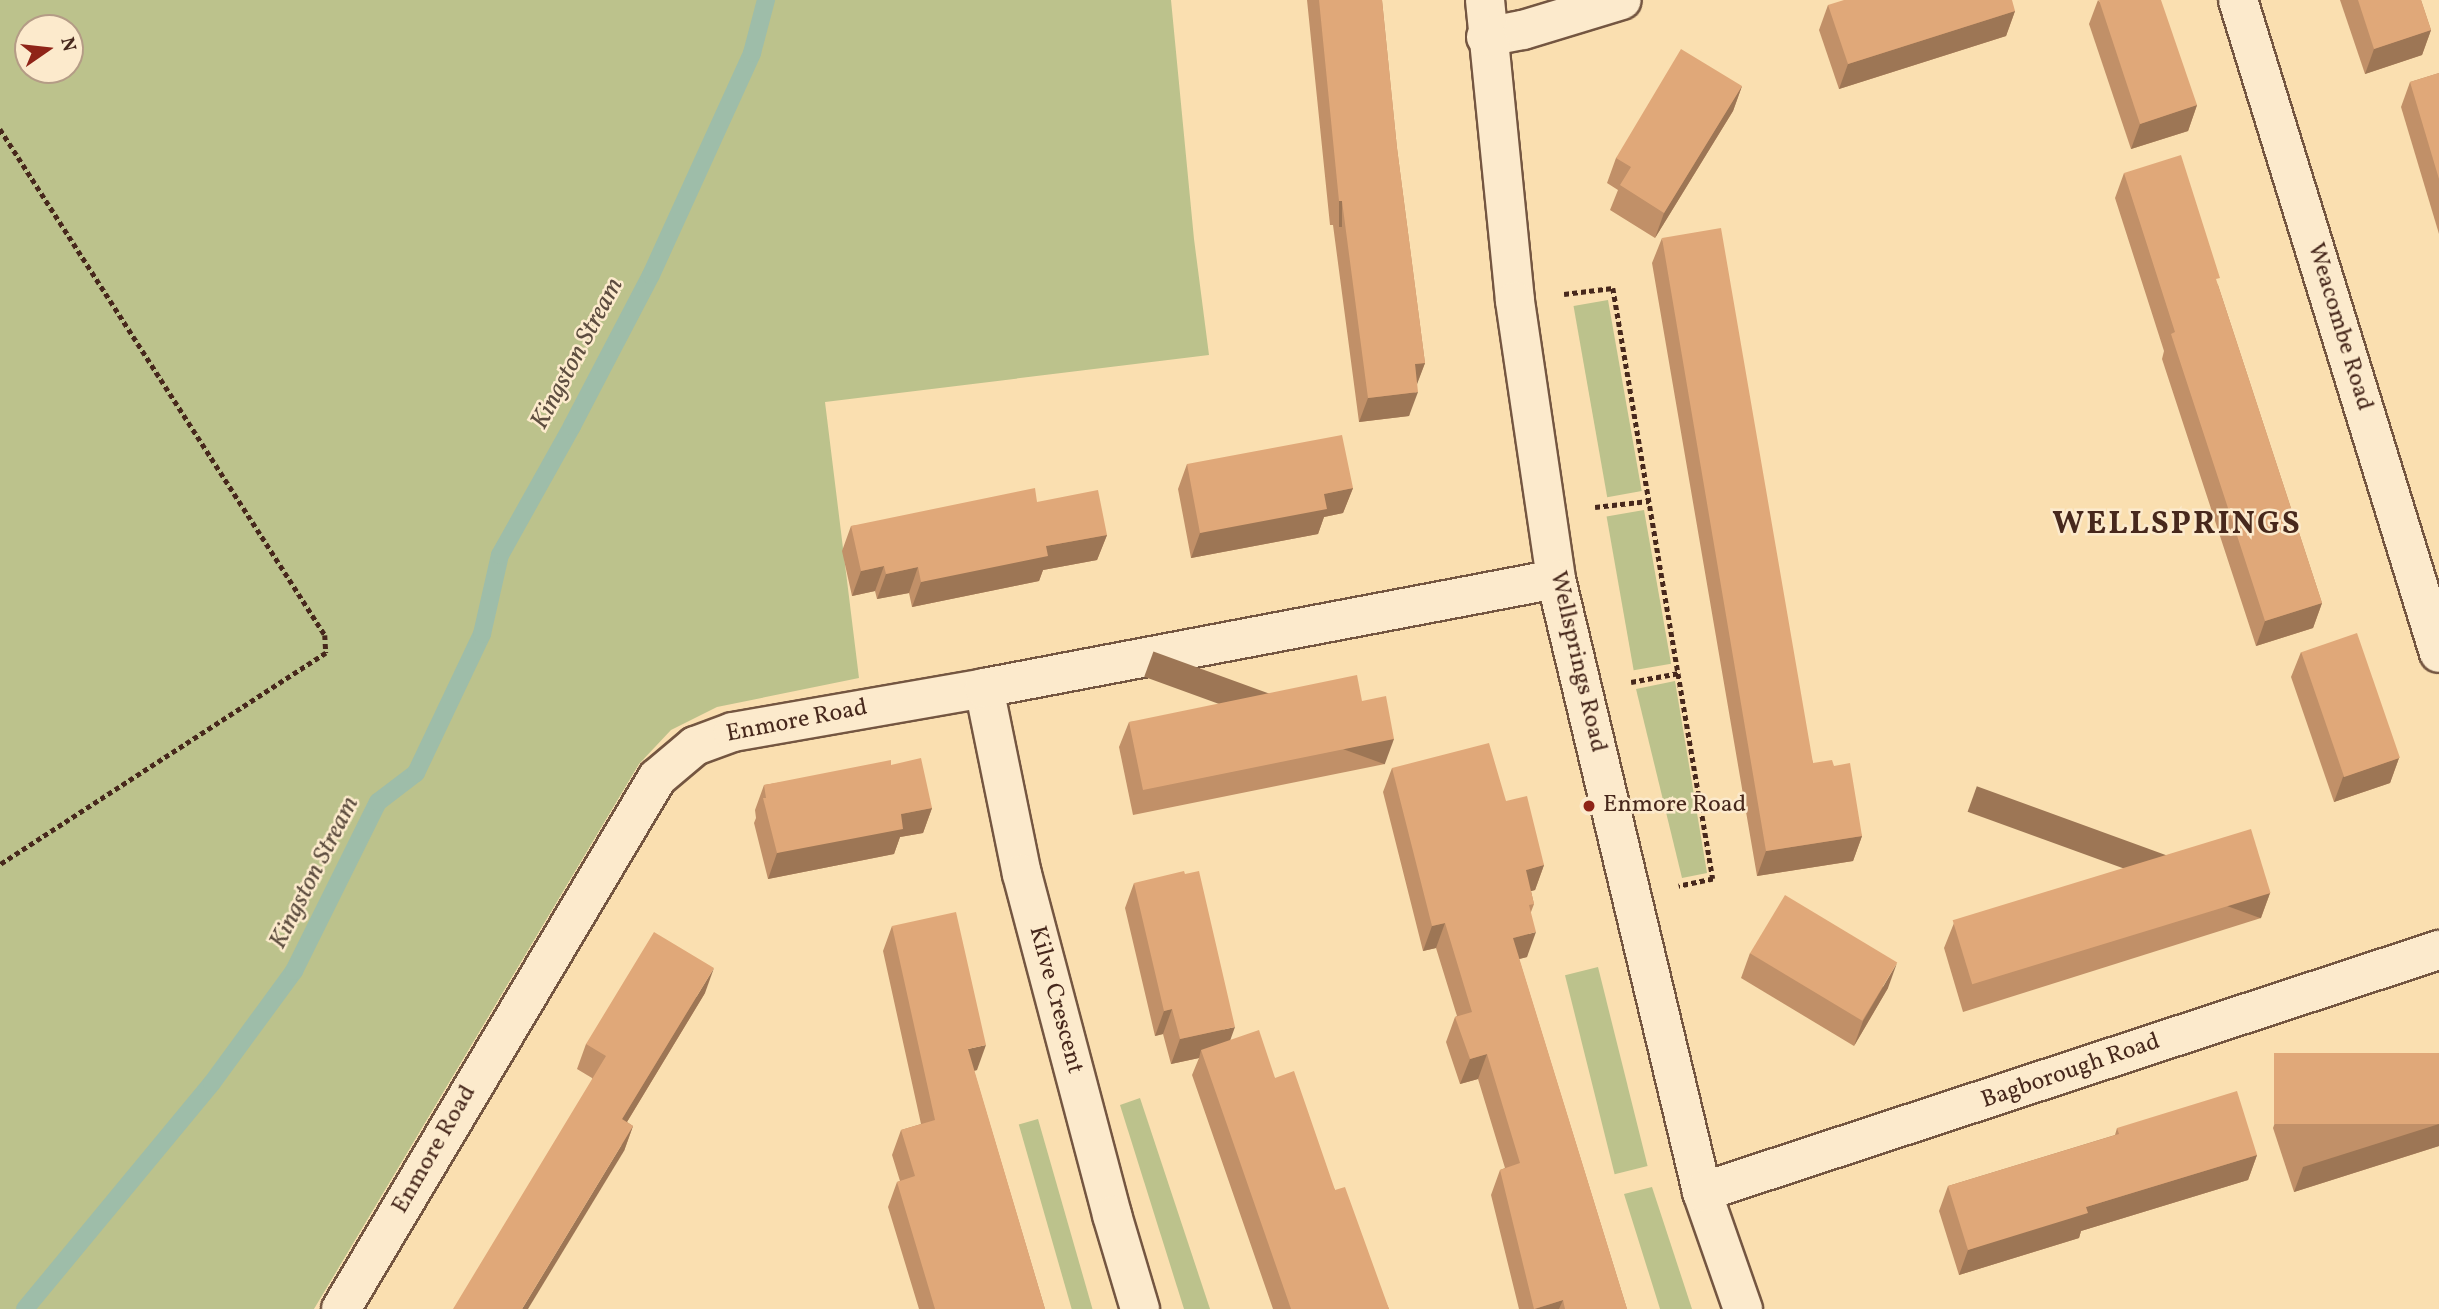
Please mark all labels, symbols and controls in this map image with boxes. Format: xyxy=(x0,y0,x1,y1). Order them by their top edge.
north arrow xyxy=(14,14,84,84)
text: N xyxy=(53,35,82,54)
street label: Weacombe Road xyxy=(2300,240,2378,414)
water label: Kingston Stream xyxy=(525,273,631,435)
district label: WELLSPRINGS xyxy=(2054,506,2300,544)
street label: Wellsprings Road xyxy=(1542,569,1612,755)
street label: Enmore Road xyxy=(724,694,870,750)
water label: Kingston Stream xyxy=(263,791,367,955)
place label: Enmore Road xyxy=(1603,792,1746,820)
marker: Enmore Road xyxy=(1581,798,1597,814)
street label: Kilve Crescent xyxy=(1021,923,1089,1077)
street label: Bagborough Road xyxy=(1978,1028,2164,1116)
street label: Enmore Road xyxy=(387,1081,483,1219)

